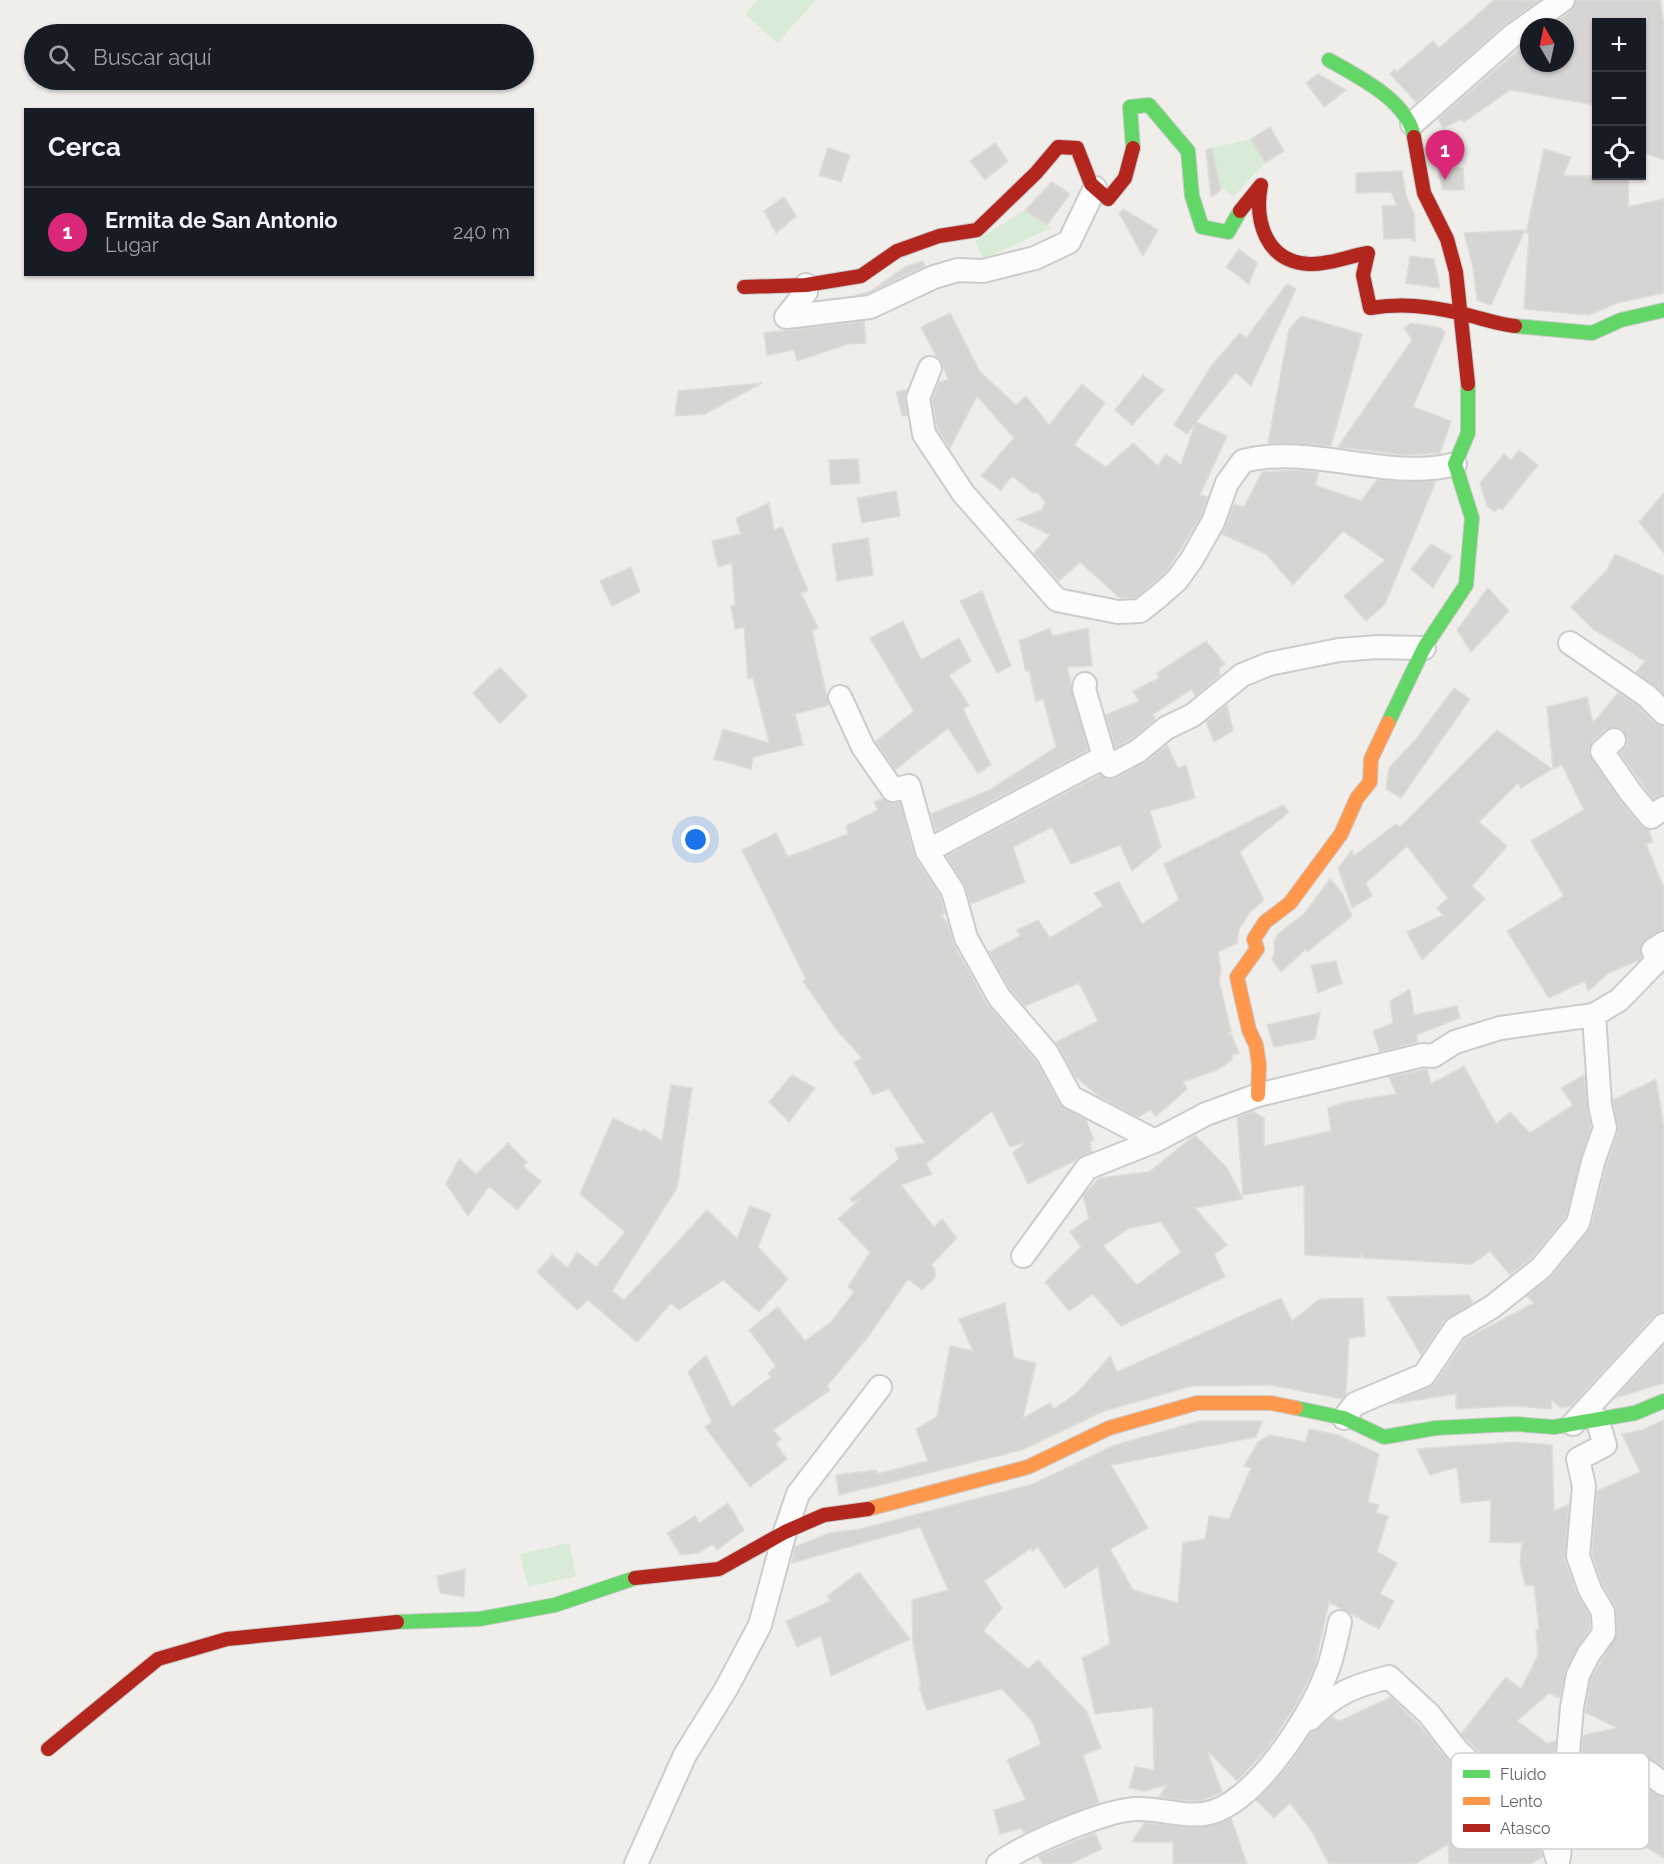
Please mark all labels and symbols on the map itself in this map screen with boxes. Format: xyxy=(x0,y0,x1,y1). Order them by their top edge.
north arrow xyxy=(1520,18,1574,72)
pin: 1 xyxy=(1426,130,1464,180)
your location xyxy=(681,825,710,854)
legend xyxy=(1451,1753,1649,1849)
text: Fluido xyxy=(1500,1765,1546,1784)
text: Lento xyxy=(1500,1792,1543,1811)
text: Atasco xyxy=(1500,1819,1551,1838)

